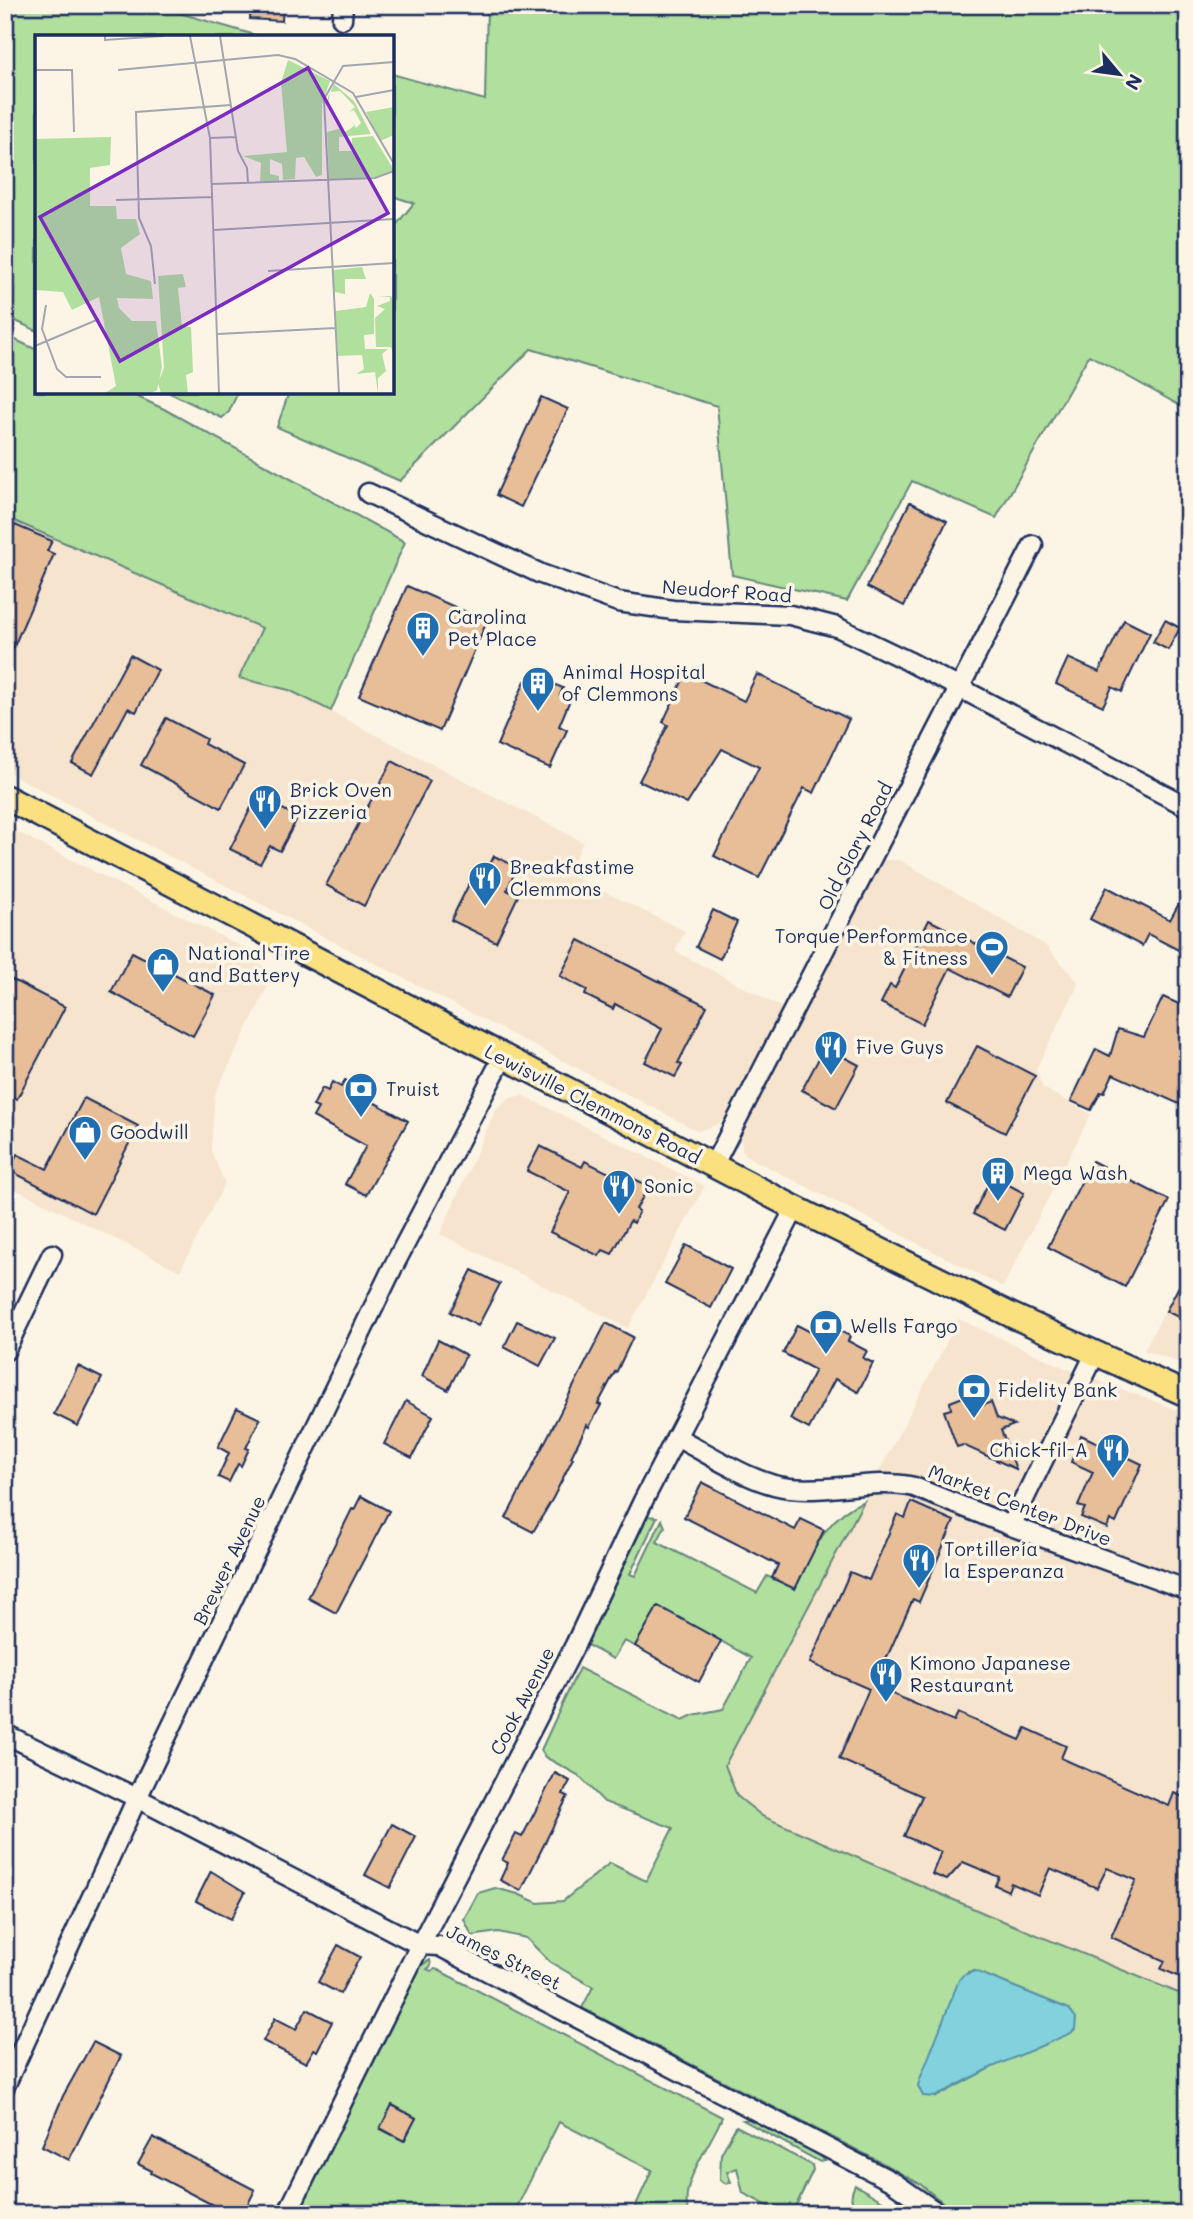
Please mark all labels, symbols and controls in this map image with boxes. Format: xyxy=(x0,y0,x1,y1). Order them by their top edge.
inset map xyxy=(35,35,394,394)
north arrow xyxy=(1084,38,1154,108)
text: N xyxy=(1120,70,1149,95)
street label: Neudorf Road xyxy=(661,574,793,607)
place label: Carolina Pet Place xyxy=(448,604,537,651)
building icon: Carolina Pet Place xyxy=(404,609,442,658)
place label: Animal Hospital of Clemmons xyxy=(562,659,706,706)
building icon: Animal Hospital of Clemmons xyxy=(519,664,557,713)
place label: Brick Oven Pizzeria xyxy=(290,777,392,824)
street label: Old Glory Road xyxy=(811,777,898,914)
restaurant icon: Brick Oven Pizzeria xyxy=(246,782,284,831)
place label: Breakfastime Clemmons xyxy=(510,854,635,901)
restaurant icon: Breakfastime Clemmons xyxy=(466,859,504,908)
place label: Torque Performance & Fitness xyxy=(775,923,968,970)
sports icon: Torque Performance & Fitness xyxy=(973,928,1011,977)
place label: National Tire and Battery xyxy=(188,940,310,987)
shop icon: National Tire and Battery xyxy=(144,945,182,994)
restaurant icon: Five Guys xyxy=(812,1028,850,1077)
place label: Five Guys xyxy=(856,1034,944,1059)
street label: Lewisville Clemmons Road xyxy=(481,1038,706,1169)
bank icon: Truist xyxy=(342,1070,380,1119)
place label: Truist xyxy=(386,1076,440,1101)
shop icon: Goodwill xyxy=(66,1113,104,1162)
place label: Goodwill xyxy=(110,1119,189,1144)
building icon: Mega Wash xyxy=(979,1154,1017,1203)
place label: Mega Wash xyxy=(1023,1160,1127,1185)
restaurant icon: Sonic xyxy=(600,1167,638,1216)
place label: Sonic xyxy=(644,1173,693,1198)
bank icon: Wells Fargo xyxy=(807,1307,845,1356)
place label: Wells Fargo xyxy=(850,1313,958,1338)
bank icon: Fidelity Bank xyxy=(955,1371,993,1420)
place label: Fidelity Bank xyxy=(998,1377,1117,1402)
restaurant icon: Chick-fil-A xyxy=(1094,1431,1132,1480)
place label: Chick-fil-A xyxy=(989,1437,1088,1462)
street label: Market Center Drive xyxy=(925,1458,1116,1551)
street label: Brewer Avenue xyxy=(186,1491,271,1629)
place label: Tortillería la Esperanza xyxy=(944,1536,1065,1583)
restaurant icon: Tortillería la Esperanza xyxy=(900,1541,938,1590)
street label: Cook Avenue xyxy=(484,1643,559,1759)
place label: Kimono Japanese Restaurant xyxy=(910,1650,1071,1697)
restaurant icon: Kimono Japanese Restaurant xyxy=(867,1655,905,1704)
street label: James Street xyxy=(443,1918,566,1995)

